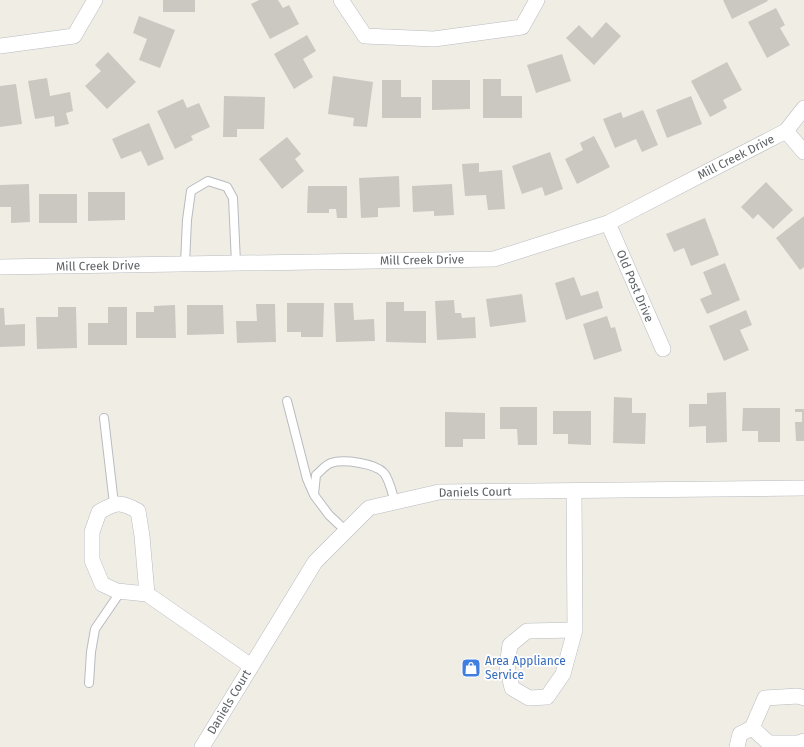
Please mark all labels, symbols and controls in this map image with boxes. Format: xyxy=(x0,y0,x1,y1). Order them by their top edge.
street label: Mill Creek Drive xyxy=(695,132,777,182)
street label: Old Post Drive xyxy=(614,248,656,324)
street label: Mill Creek Drive xyxy=(380,252,464,268)
street label: Mill Creek Drive xyxy=(56,258,140,274)
street label: Daniels Court xyxy=(438,484,512,500)
place label: Area Appliance Service xyxy=(485,654,566,682)
shop icon: Area Appliance Service xyxy=(460,657,482,679)
street label: Daniels Court xyxy=(204,667,254,737)

